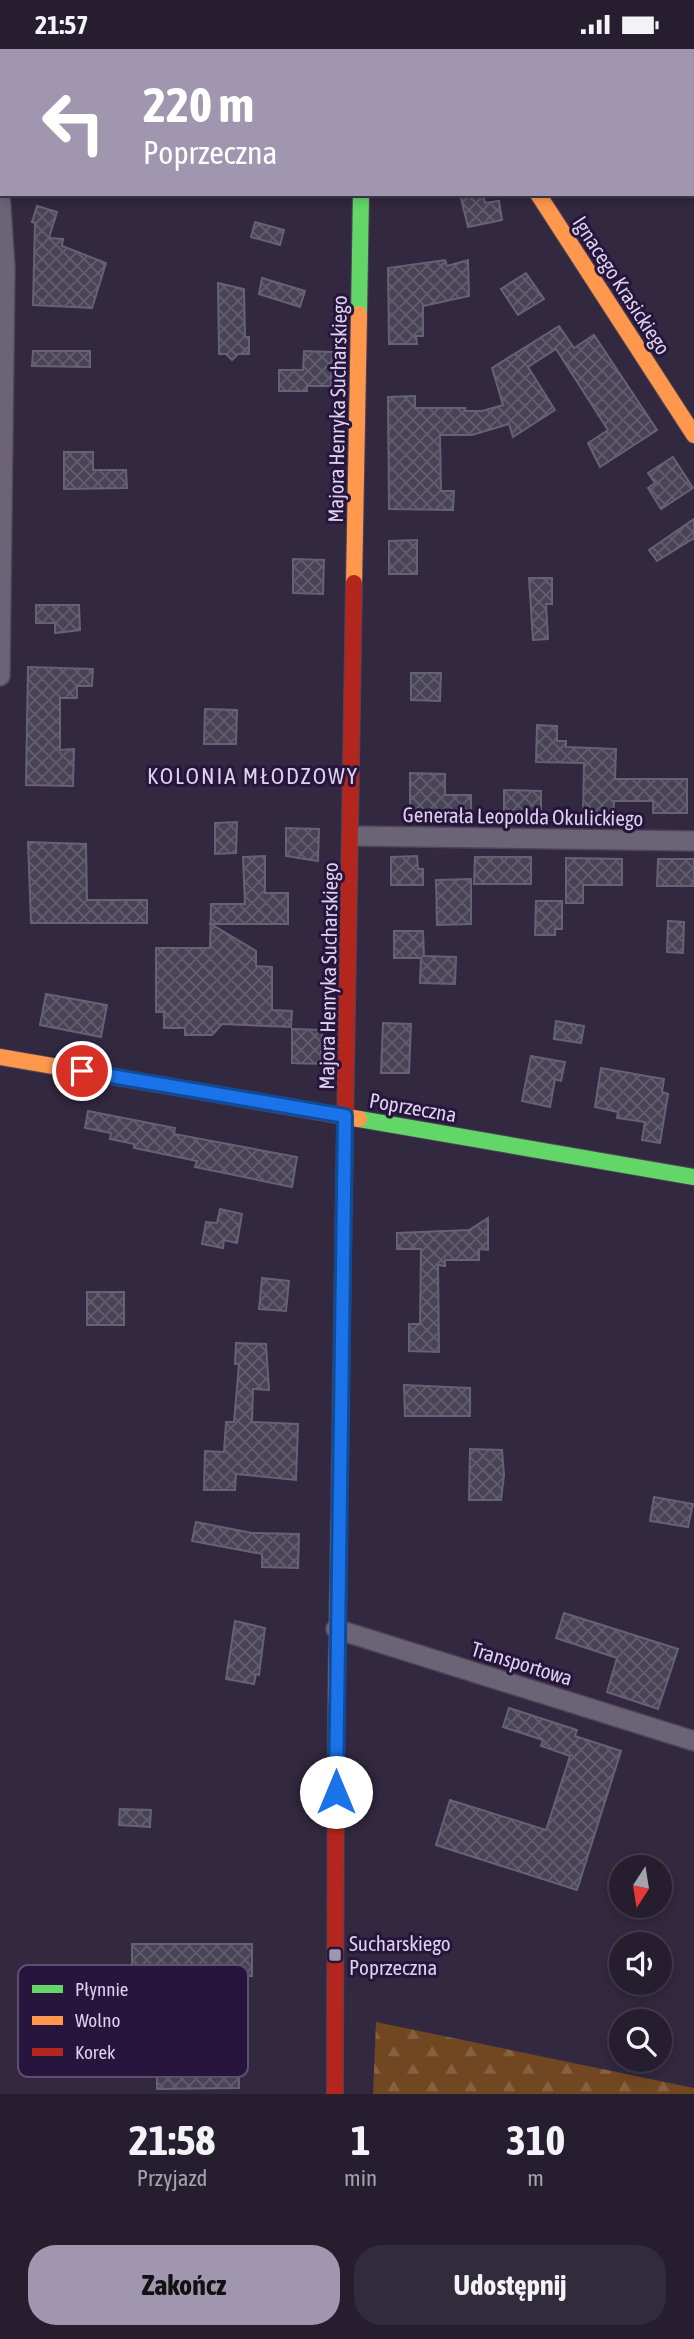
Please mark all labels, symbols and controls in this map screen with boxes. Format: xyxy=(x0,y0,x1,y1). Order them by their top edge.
text: 21:57 xyxy=(35,10,89,40)
text: 220 m xyxy=(143,76,254,132)
icon: left xyxy=(28,77,119,168)
text: Poprzeczna xyxy=(143,134,277,171)
street label: Ignacego Krasickiego xyxy=(568,211,676,359)
street label: Majora Henryka Sucharskiego xyxy=(323,295,351,523)
district label: KOLONIA MŁODZOWY xyxy=(147,763,359,789)
street label: Generała Leopolda Okulickiego xyxy=(403,802,643,830)
street label: Majora Henryka Sucharskiego xyxy=(314,862,342,1090)
pin xyxy=(52,1041,112,1101)
icon: arrive xyxy=(63,1052,101,1090)
street label: Poprzeczna xyxy=(368,1088,458,1126)
street label: Transportowa xyxy=(469,1636,575,1690)
position arrow xyxy=(299,1755,373,1829)
north arrow xyxy=(609,1855,672,1918)
map controls xyxy=(609,1855,672,2072)
place label: Sucharskiego Poprzeczna xyxy=(349,1931,451,1979)
button: sound xyxy=(609,1932,672,1995)
marker: Sucharskiego Poprzeczna xyxy=(327,1947,343,1963)
legend xyxy=(18,1965,248,2077)
text: Płynnie xyxy=(75,1978,128,2000)
text: Wolno xyxy=(75,2009,120,2031)
button: search xyxy=(609,2009,672,2072)
text: Korek xyxy=(75,2041,116,2063)
text: 21:58 xyxy=(129,2116,215,2164)
text: 1 xyxy=(351,2116,370,2164)
text: 310 xyxy=(506,2116,565,2164)
text: Przyjazd xyxy=(137,2165,207,2191)
text: min xyxy=(344,2165,377,2191)
text: m xyxy=(527,2165,544,2191)
button: Zakończ xyxy=(28,2245,340,2325)
button: Udostępnij xyxy=(354,2245,666,2325)

